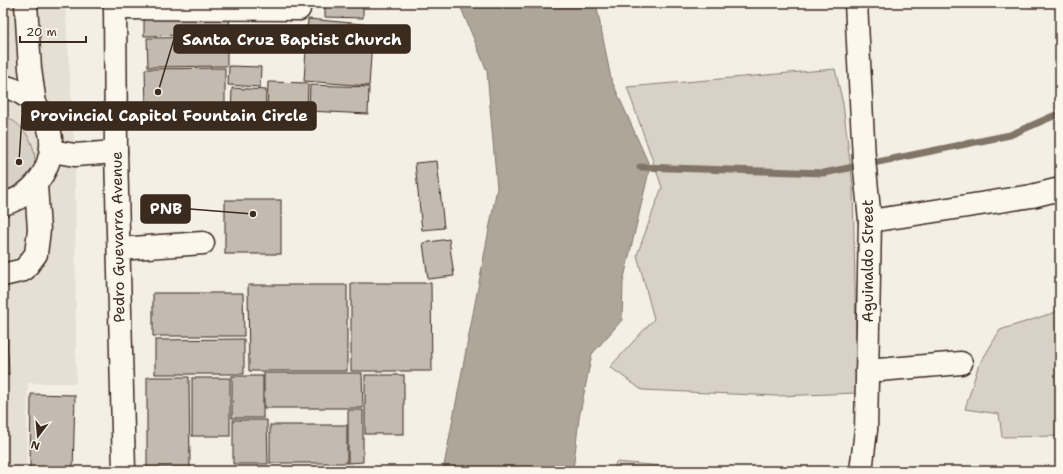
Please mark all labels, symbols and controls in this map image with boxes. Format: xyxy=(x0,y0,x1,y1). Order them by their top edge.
scale bar xyxy=(20,18,86,44)
text: 20 m xyxy=(26,24,57,40)
callout: Santa Cruz Baptist Church xyxy=(174,25,410,53)
text: Santa Cruz Baptist Church xyxy=(182,29,402,50)
callout: Provincial Capitol Fountain Circle xyxy=(22,102,316,130)
text: Provincial Capitol Fountain Circle xyxy=(30,105,308,126)
street label: Pedro Guevarra Avenue xyxy=(107,151,129,323)
callout: PNB xyxy=(141,195,190,223)
text: PNB xyxy=(150,198,182,219)
street label: Aguinaldo Street xyxy=(858,200,878,322)
north arrow xyxy=(18,416,58,456)
text: N xyxy=(29,437,42,454)

